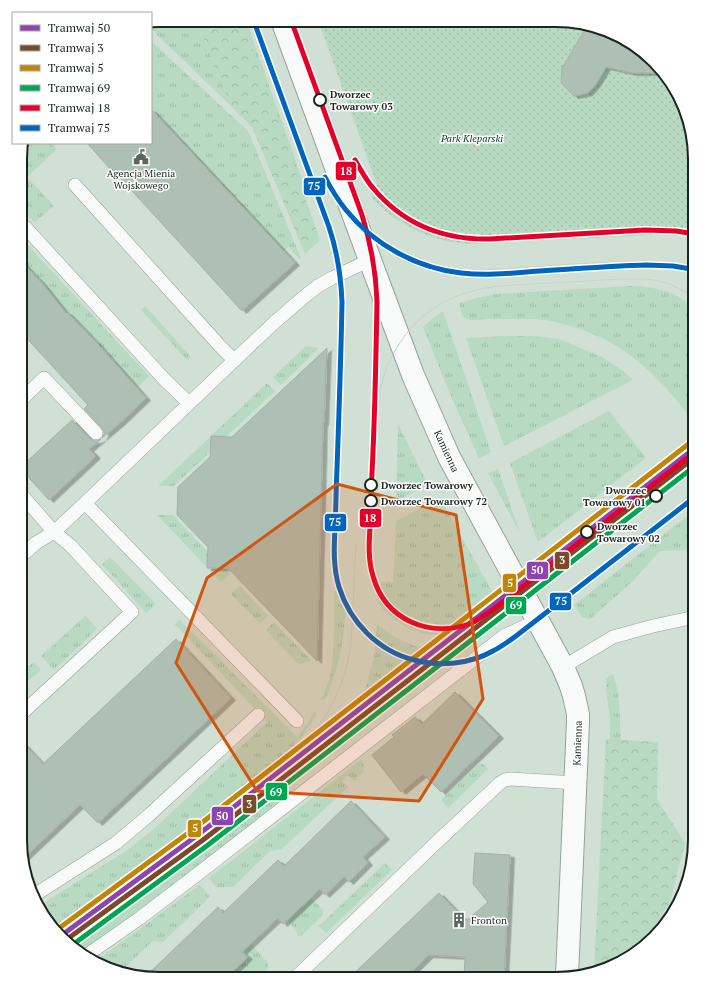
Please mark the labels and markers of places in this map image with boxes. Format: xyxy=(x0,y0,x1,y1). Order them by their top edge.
place label: Dworzec Towarowy 03 xyxy=(330,88,393,113)
marker: Dworzec Towarowy 03 xyxy=(313,93,327,107)
public building icon: Agencja Mienia Wojskowego xyxy=(132,148,150,166)
place label: Agencja Mienia Wojskowego xyxy=(107,167,175,192)
marker: Dworzec Towarowy xyxy=(364,478,378,492)
place label: Dworzec Towarowy xyxy=(381,479,474,492)
place label: Dworzec Towarowy 01 xyxy=(583,484,646,509)
marker: Dworzec Towarowy 01 xyxy=(649,489,663,503)
marker: Dworzec Towarowy 72 xyxy=(364,494,378,508)
place label: Dworzec Towarowy 72 xyxy=(381,495,487,508)
place label: Dworzec Towarowy 02 xyxy=(597,520,660,545)
marker: Dworzec Towarowy 02 xyxy=(580,525,594,539)
building icon: Fronton xyxy=(450,911,468,929)
place label: Fronton xyxy=(471,914,507,927)

